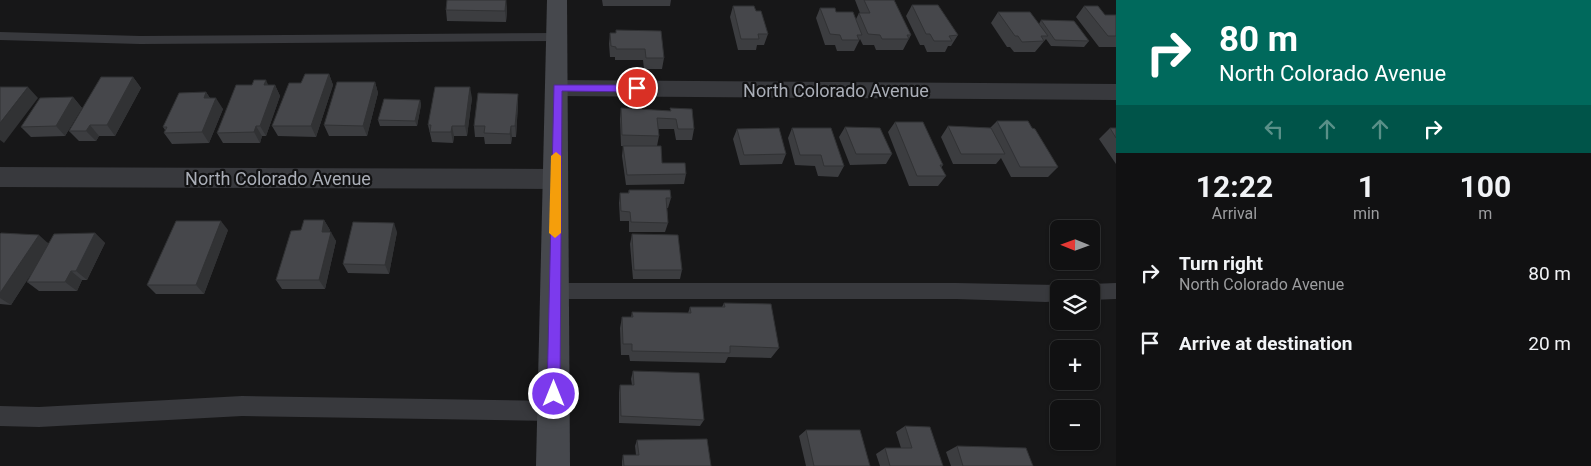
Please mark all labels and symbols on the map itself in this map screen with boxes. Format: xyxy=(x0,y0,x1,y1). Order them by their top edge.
pin xyxy=(616,67,658,109)
street label: North Colorado Avenue xyxy=(743,80,929,101)
street label: North Colorado Avenue xyxy=(185,168,371,189)
north arrow xyxy=(1050,220,1100,270)
position arrow xyxy=(527,367,579,419)

